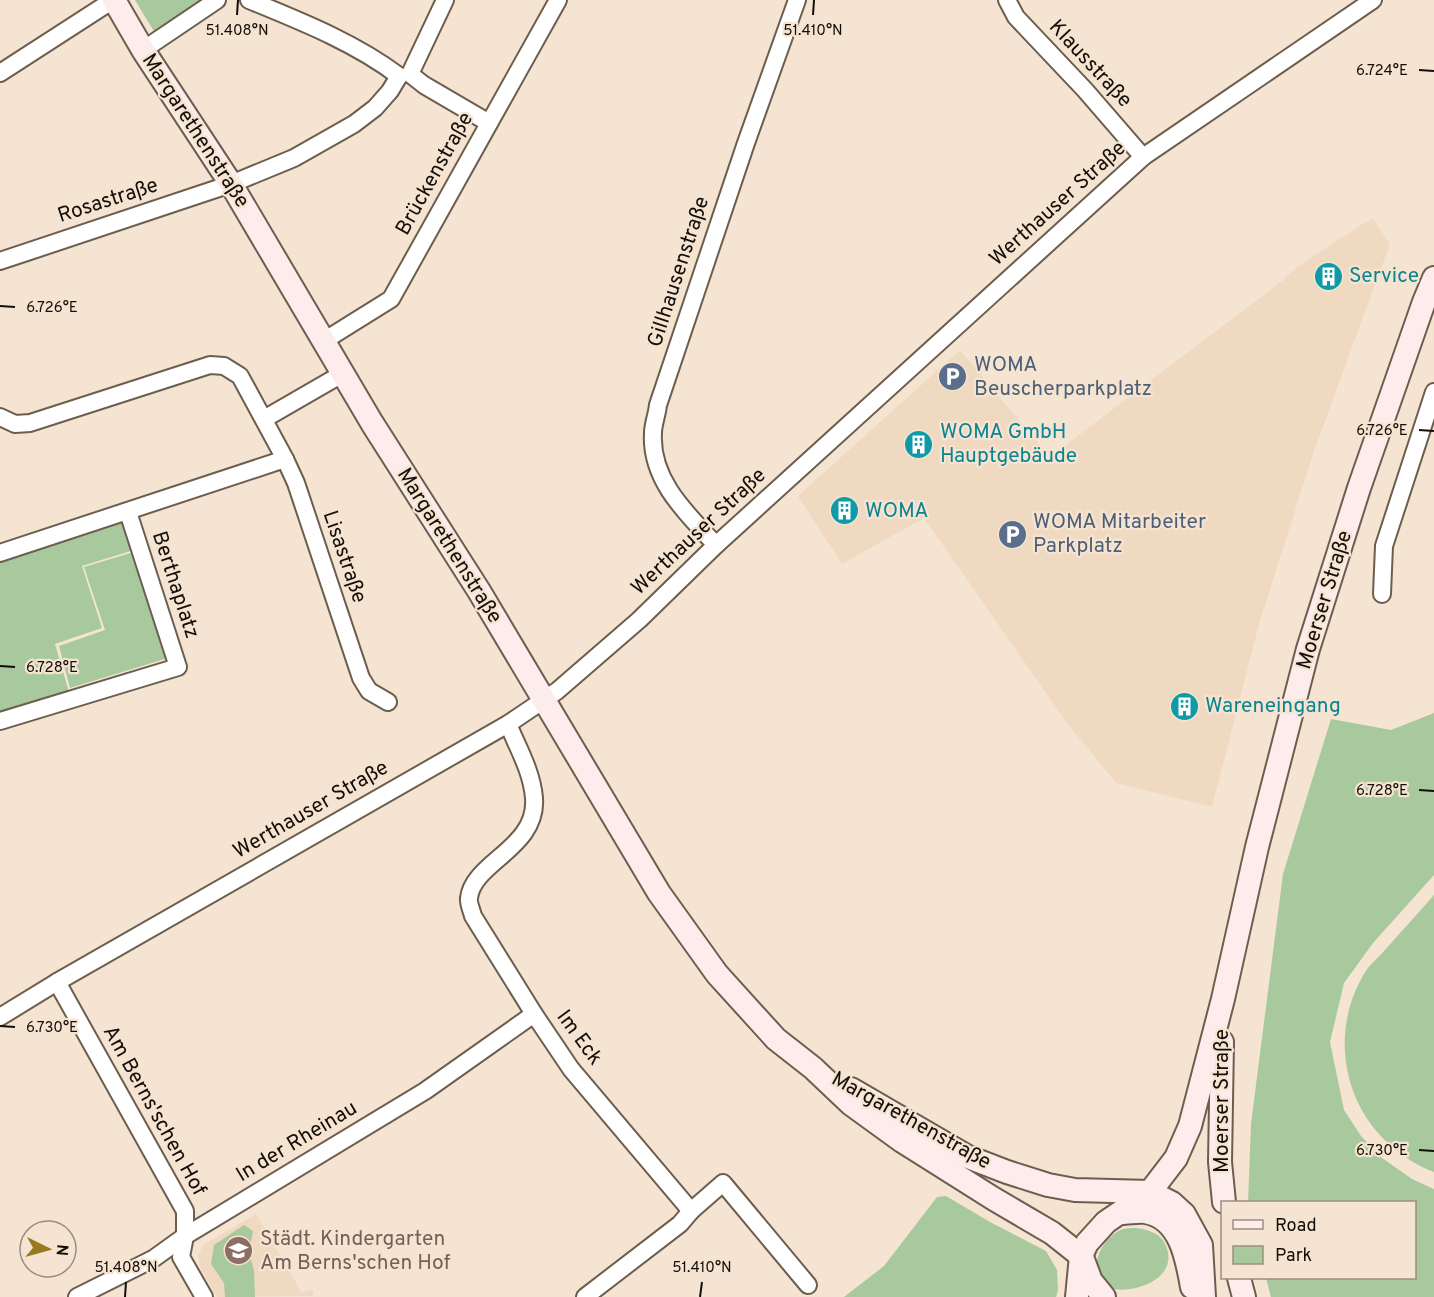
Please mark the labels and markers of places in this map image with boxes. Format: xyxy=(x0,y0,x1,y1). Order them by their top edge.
building icon: Service xyxy=(1312,260,1344,292)
place label: Service xyxy=(1349,263,1419,290)
place label: WOMA Beuscherparkplatz xyxy=(974,352,1152,403)
parking icon: WOMA Beuscherparkplatz xyxy=(937,361,969,393)
place label: WOMA GmbH Hauptgebäude xyxy=(940,419,1077,470)
building icon: WOMA GmbH Hauptgebäude xyxy=(903,428,935,460)
building icon: WOMA xyxy=(828,495,860,527)
place label: WOMA xyxy=(865,498,929,525)
place label: WOMA Mitarbeiter Parkplatz xyxy=(1033,509,1206,560)
parking icon: WOMA Mitarbeiter Parkplatz xyxy=(996,518,1028,550)
building icon: Wareneingang xyxy=(1168,690,1200,722)
place label: Wareneingang xyxy=(1205,693,1341,720)
place label: Städt. Kindergarten Am Berns'schen Hof xyxy=(260,1226,451,1277)
school or university icon: Städt. Kindergarten Am Berns'schen Hof xyxy=(223,1235,255,1267)

